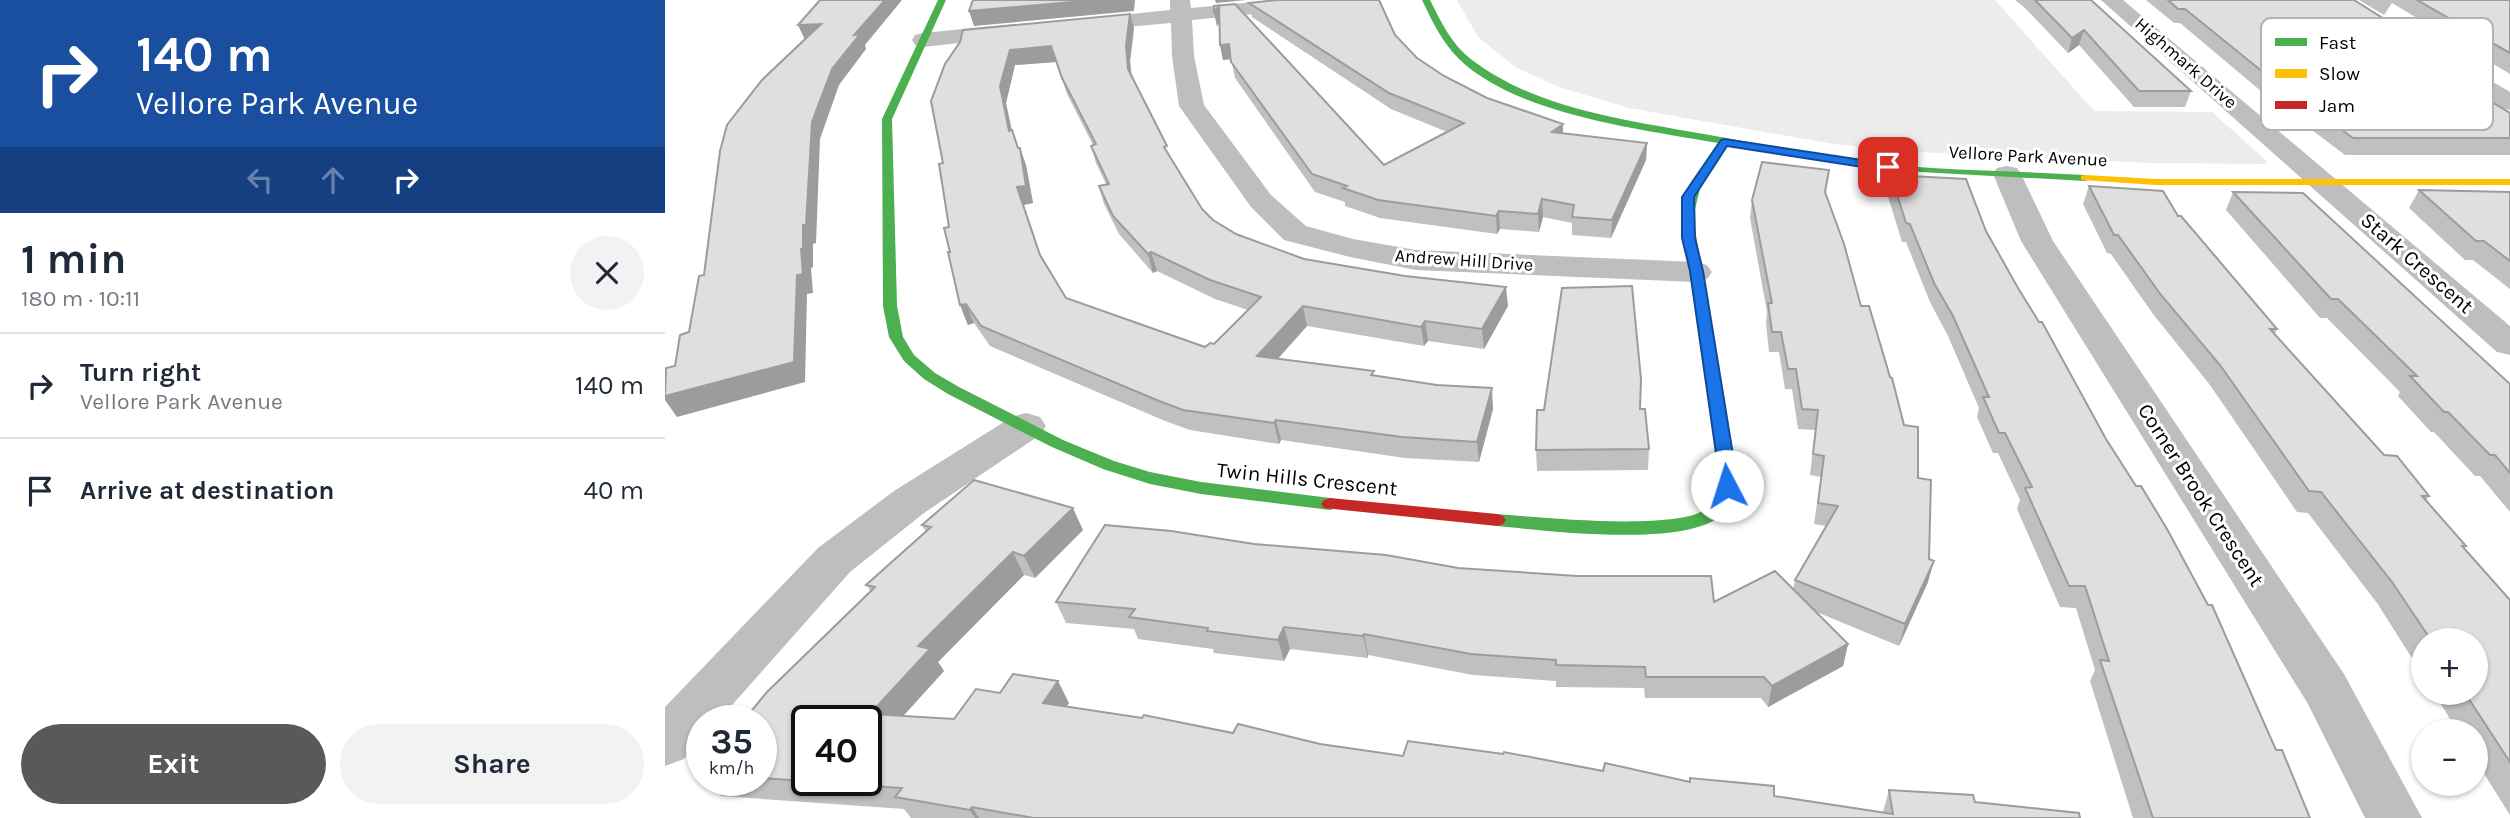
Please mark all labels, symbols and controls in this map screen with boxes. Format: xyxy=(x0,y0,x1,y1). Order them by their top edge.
street label: Highmark Drive xyxy=(2130,13,2242,113)
legend xyxy=(2261,18,2493,130)
text: 140 m xyxy=(136,26,273,83)
icon: right xyxy=(21,28,112,119)
text: Fast xyxy=(2319,32,2356,54)
text: Slow xyxy=(2319,63,2360,85)
text: Vellore Park Avenue xyxy=(136,85,418,122)
text: Jam xyxy=(2319,95,2355,117)
pin xyxy=(1858,137,1918,197)
street label: Vellore Park Avenue xyxy=(1948,141,2108,171)
icon: arrive xyxy=(1869,148,1907,186)
icon: left xyxy=(241,161,279,199)
icon: ahead xyxy=(314,161,352,199)
icon: right xyxy=(387,161,425,199)
street label: Stark Crescent xyxy=(2356,208,2478,318)
text: 1 min xyxy=(21,234,126,284)
button: close xyxy=(570,236,644,310)
street label: Andrew Hill Drive xyxy=(1394,244,1534,276)
text: 180 m · 10:11 xyxy=(21,285,140,312)
text: Turn right xyxy=(80,357,201,388)
icon: right xyxy=(21,367,59,405)
text: 140 m xyxy=(575,370,644,401)
text: Vellore Park Avenue xyxy=(80,388,283,415)
street label: Corner Brook Crescent xyxy=(2133,399,2269,591)
position arrow xyxy=(1690,449,1764,523)
street label: Twin Hills Crescent xyxy=(1215,458,1399,500)
icon: arrive xyxy=(21,472,59,510)
text: Arrive at destination xyxy=(80,475,334,506)
text: 40 m xyxy=(584,475,644,506)
map controls xyxy=(2411,628,2488,796)
button: + xyxy=(2411,628,2488,705)
speed limit sign: 40 xyxy=(791,705,882,796)
button: − xyxy=(2411,719,2488,796)
text: 35 xyxy=(710,721,753,762)
button: Exit xyxy=(21,724,326,804)
button: Share xyxy=(340,724,644,804)
text: km/h xyxy=(709,757,754,779)

